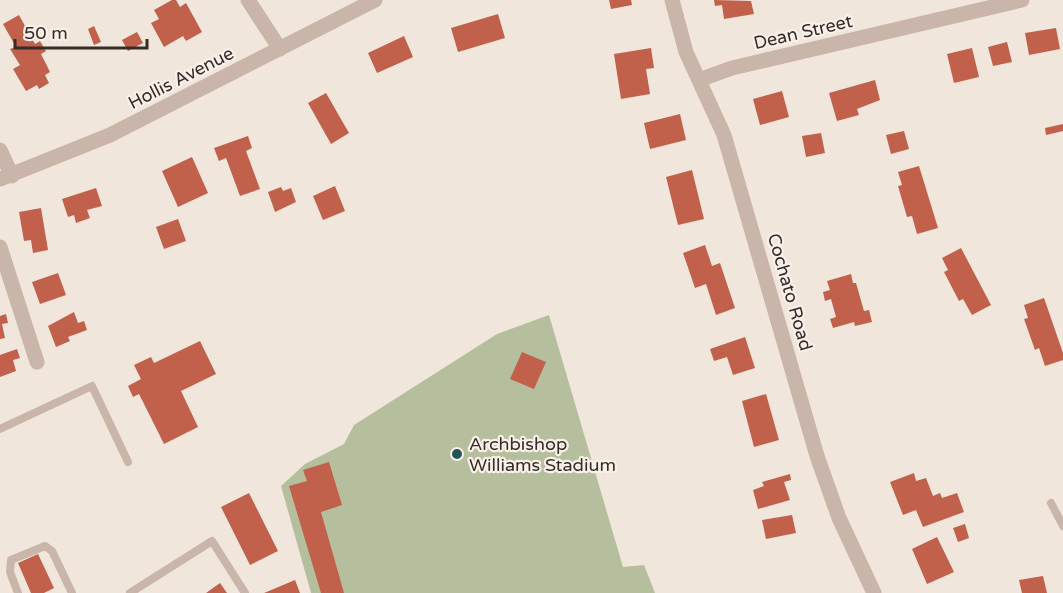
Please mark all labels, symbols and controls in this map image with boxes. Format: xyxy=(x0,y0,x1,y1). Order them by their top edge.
street label: Dean Street xyxy=(752,10,855,54)
scale bar xyxy=(15,12,147,50)
text: 50 m xyxy=(24,22,68,44)
street label: Hollis Avenue xyxy=(125,42,237,114)
street label: Cochato Road xyxy=(763,231,817,353)
place label: Archbishop Williams Stadium xyxy=(469,433,616,476)
marker: Archbishop Williams Stadium xyxy=(450,447,464,461)

